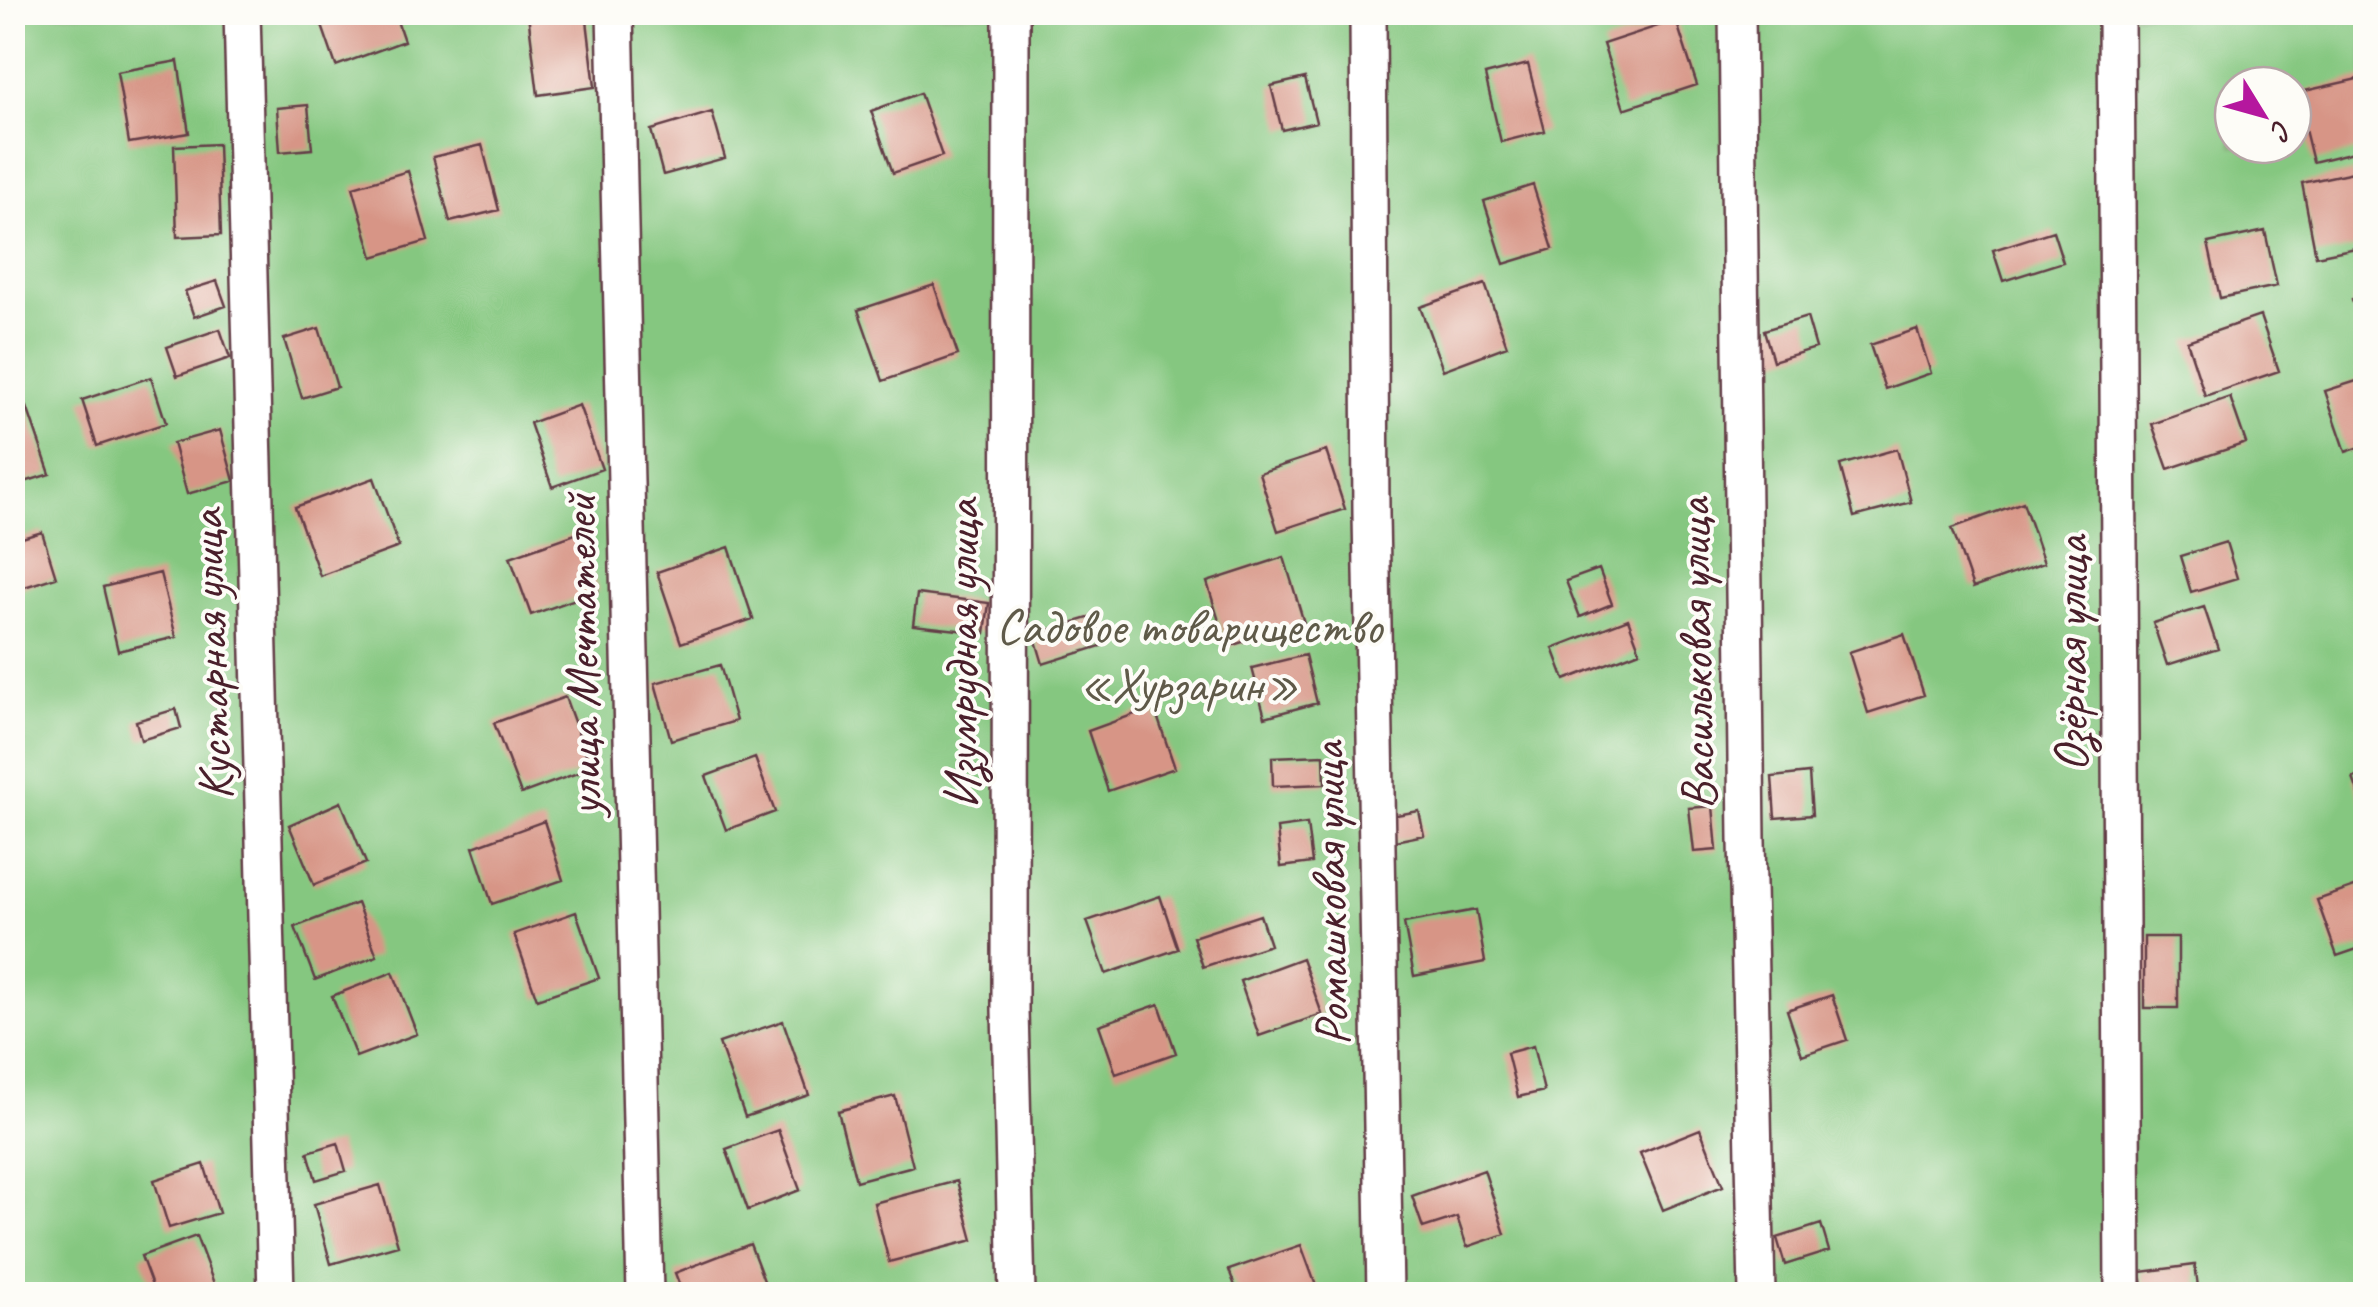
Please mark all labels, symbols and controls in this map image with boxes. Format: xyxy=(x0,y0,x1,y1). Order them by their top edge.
north arrow xyxy=(2213,65,2313,165)
text: С xyxy=(2262,114,2301,148)
street label: улица Мечтателей xyxy=(547,490,616,820)
street label: Васильковая улица xyxy=(1661,495,1730,810)
street label: Изумрудная улица xyxy=(930,496,993,809)
street label: Кустарная улица xyxy=(174,505,247,801)
street label: Озёрная улица xyxy=(2039,533,2102,772)
park label: Садовое товарищество «Хурзарин» xyxy=(996,595,1384,716)
street label: Ромашковая улица xyxy=(1295,739,1364,1046)

